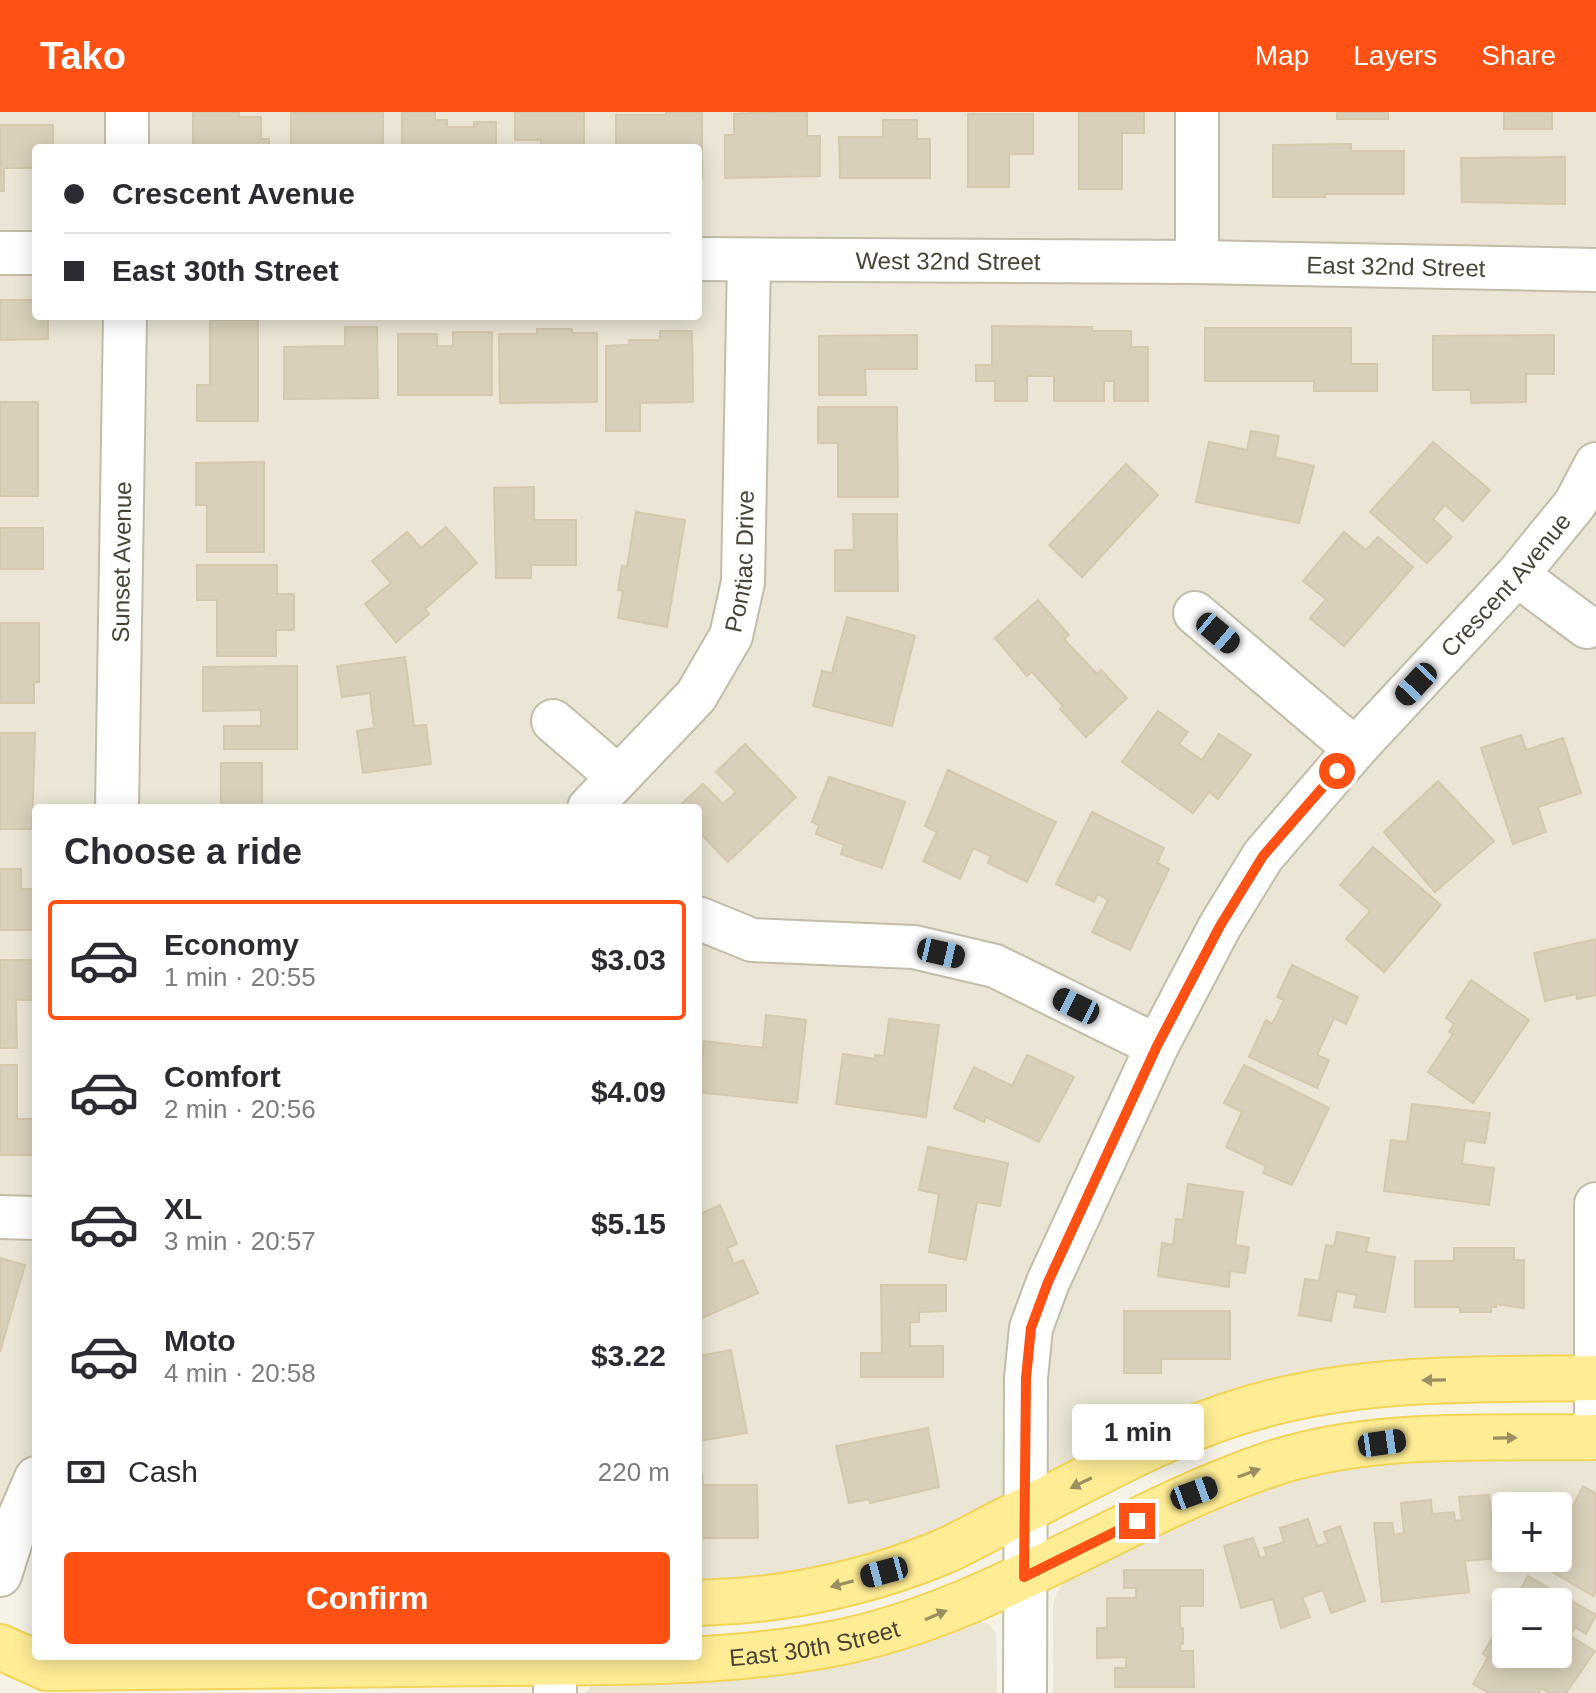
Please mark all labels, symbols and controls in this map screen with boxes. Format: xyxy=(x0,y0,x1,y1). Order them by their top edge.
text: Tako xyxy=(40,35,126,77)
text: Map xyxy=(1255,40,1309,71)
text: Layers xyxy=(1353,40,1437,71)
text: Share xyxy=(1481,40,1556,71)
text: Crescent Avenue xyxy=(112,177,355,210)
street label: West 32nd Street xyxy=(855,246,1041,275)
street label: East 32nd Street xyxy=(1306,251,1486,281)
text: East 30th Street xyxy=(112,254,339,287)
street label: Sunset Avenue xyxy=(106,481,136,643)
street label: Pontiac Drive xyxy=(719,490,758,635)
street label: Crescent Avenue xyxy=(1435,507,1576,662)
car xyxy=(1192,608,1244,658)
car xyxy=(1391,658,1441,710)
route start xyxy=(1319,753,1355,789)
text: Choose a ride xyxy=(64,831,302,872)
icon: car xyxy=(68,924,140,996)
text: Economy xyxy=(164,928,299,961)
car xyxy=(915,936,967,970)
text: $3.03 xyxy=(591,943,666,976)
text: 1 min · 20:55 xyxy=(164,962,316,992)
car xyxy=(1049,985,1103,1027)
icon: car xyxy=(68,1056,140,1128)
text: Comfort xyxy=(164,1060,281,1093)
text: $4.09 xyxy=(591,1075,666,1108)
text: 2 min · 20:56 xyxy=(164,1094,316,1124)
icon: car xyxy=(68,1188,140,1260)
text: XL xyxy=(164,1192,202,1225)
text: $5.15 xyxy=(591,1207,666,1240)
text: 3 min · 20:57 xyxy=(164,1226,316,1256)
icon: car xyxy=(68,1320,140,1392)
text: Moto xyxy=(164,1324,236,1357)
text: $3.22 xyxy=(591,1339,666,1372)
text: 4 min · 20:58 xyxy=(164,1358,316,1388)
one-way arrow xyxy=(1421,1374,1446,1387)
callout: 1 min xyxy=(1071,1405,1203,1461)
text: 1 min xyxy=(1104,1417,1172,1447)
car xyxy=(1357,1428,1407,1458)
one-way arrow xyxy=(1493,1432,1518,1445)
icon: cash xyxy=(64,1450,108,1494)
text: Cash xyxy=(128,1455,198,1488)
text: 220 m xyxy=(598,1457,670,1487)
one-way arrow xyxy=(1237,1466,1261,1479)
car xyxy=(1167,1474,1221,1512)
one-way arrow xyxy=(1069,1476,1092,1490)
map controls xyxy=(1492,1492,1572,1668)
button: + xyxy=(1492,1492,1572,1572)
route end xyxy=(1119,1503,1155,1539)
button: Confirm xyxy=(64,1552,670,1644)
car xyxy=(858,1554,910,1590)
one-way arrow xyxy=(829,1578,853,1591)
button: − xyxy=(1492,1588,1572,1668)
one-way arrow xyxy=(924,1608,948,1621)
street label: East 30th Street xyxy=(728,1614,903,1671)

